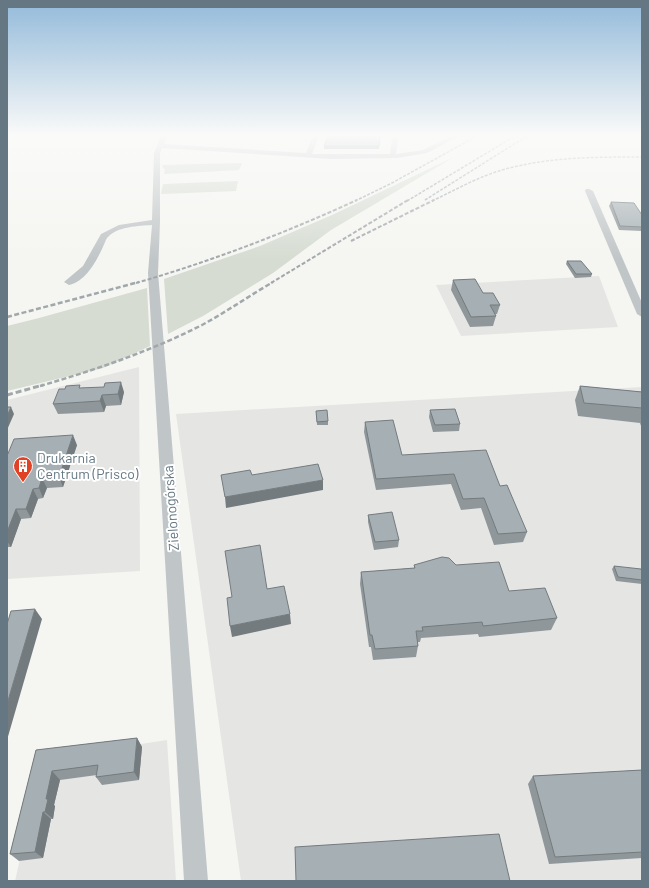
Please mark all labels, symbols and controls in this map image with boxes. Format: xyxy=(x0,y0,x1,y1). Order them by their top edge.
place label: Drukarnia Centrum (Prisco) xyxy=(37,449,139,482)
building icon: Drukarnia Centrum (Prisco) xyxy=(12,455,34,483)
street label: Zielonogórska xyxy=(159,465,182,551)

